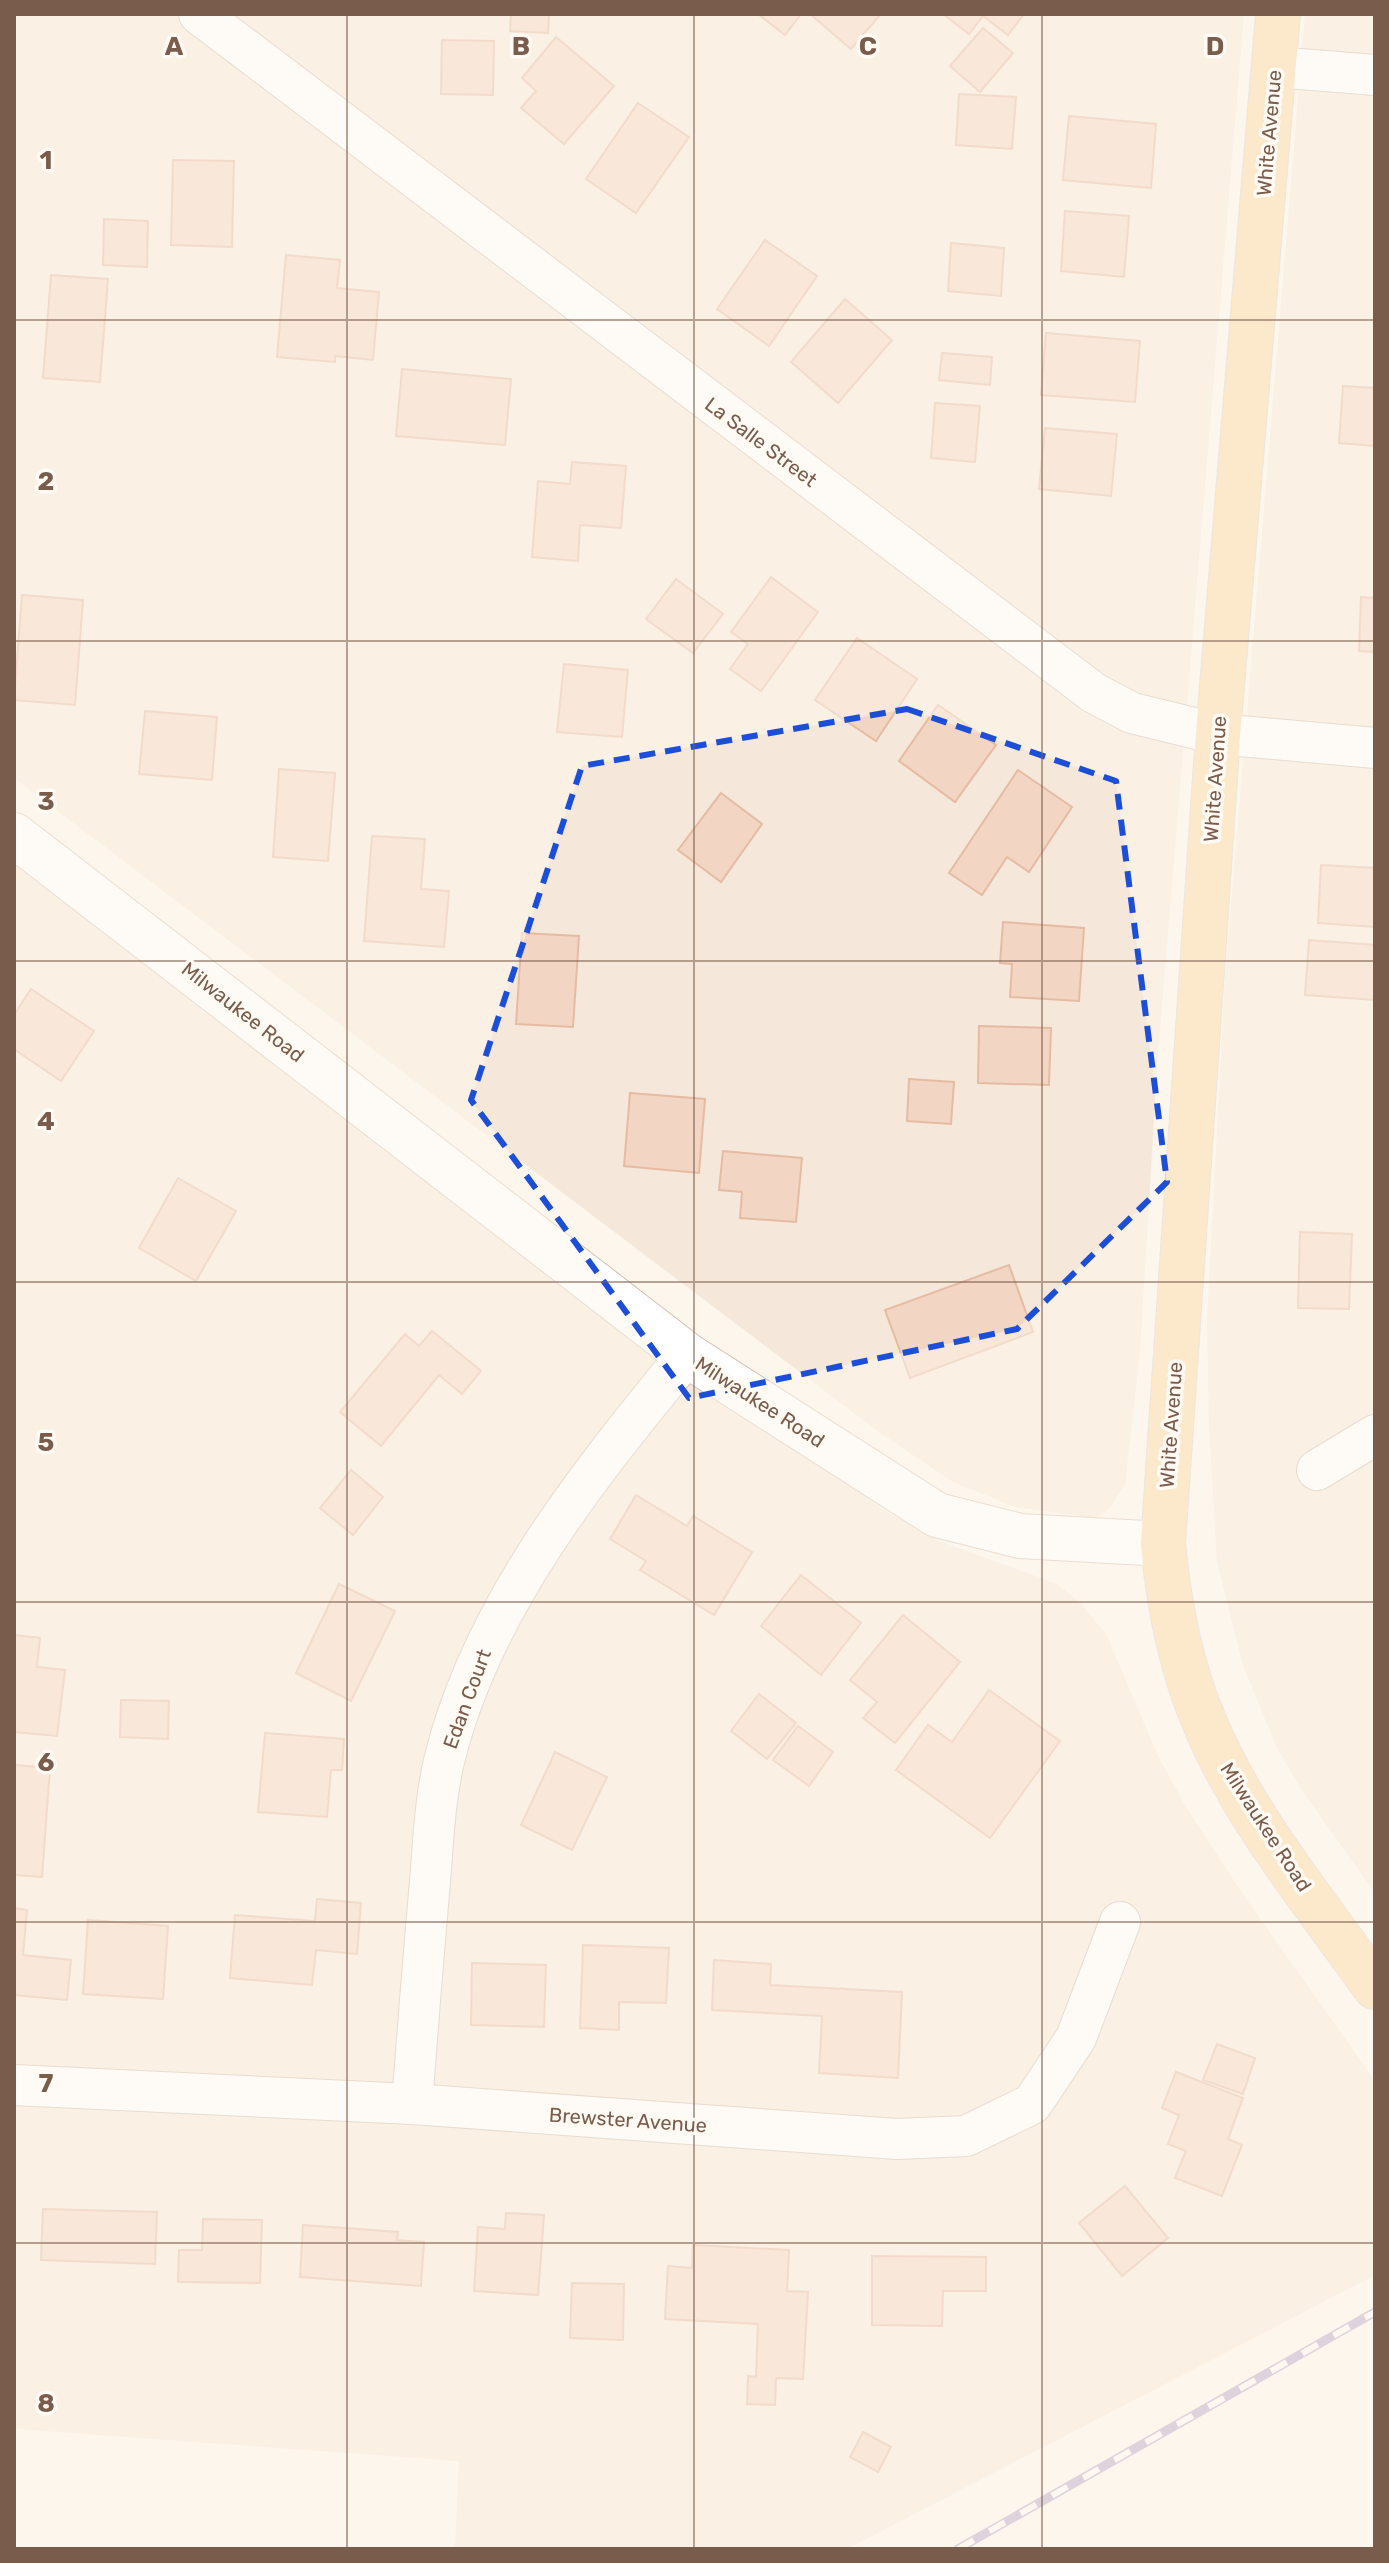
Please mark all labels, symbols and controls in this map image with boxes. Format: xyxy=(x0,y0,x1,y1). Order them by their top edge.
text: A xyxy=(165,31,184,62)
text: B xyxy=(512,31,530,62)
text: C xyxy=(859,31,877,62)
text: D xyxy=(1206,31,1224,62)
street label: White Avenue xyxy=(1252,69,1286,197)
text: 1 xyxy=(40,145,52,176)
street label: La Salle Street xyxy=(700,392,822,492)
text: 2 xyxy=(38,466,54,497)
street label: White Avenue xyxy=(1199,715,1231,843)
text: 3 xyxy=(37,786,55,817)
street label: Milwaukee Road xyxy=(177,957,309,1067)
text: 4 xyxy=(37,1106,55,1137)
street label: Milwaukee Road xyxy=(691,1351,829,1453)
street label: White Avenue xyxy=(1155,1361,1187,1489)
text: 5 xyxy=(38,1427,54,1458)
street label: Edan Court xyxy=(438,1646,496,1752)
text: 6 xyxy=(38,1747,55,1778)
street label: Milwaukee Road xyxy=(1215,1758,1317,1896)
text: 7 xyxy=(39,2068,54,2099)
street label: Brewster Avenue xyxy=(548,2103,708,2137)
text: 8 xyxy=(37,2388,55,2419)

